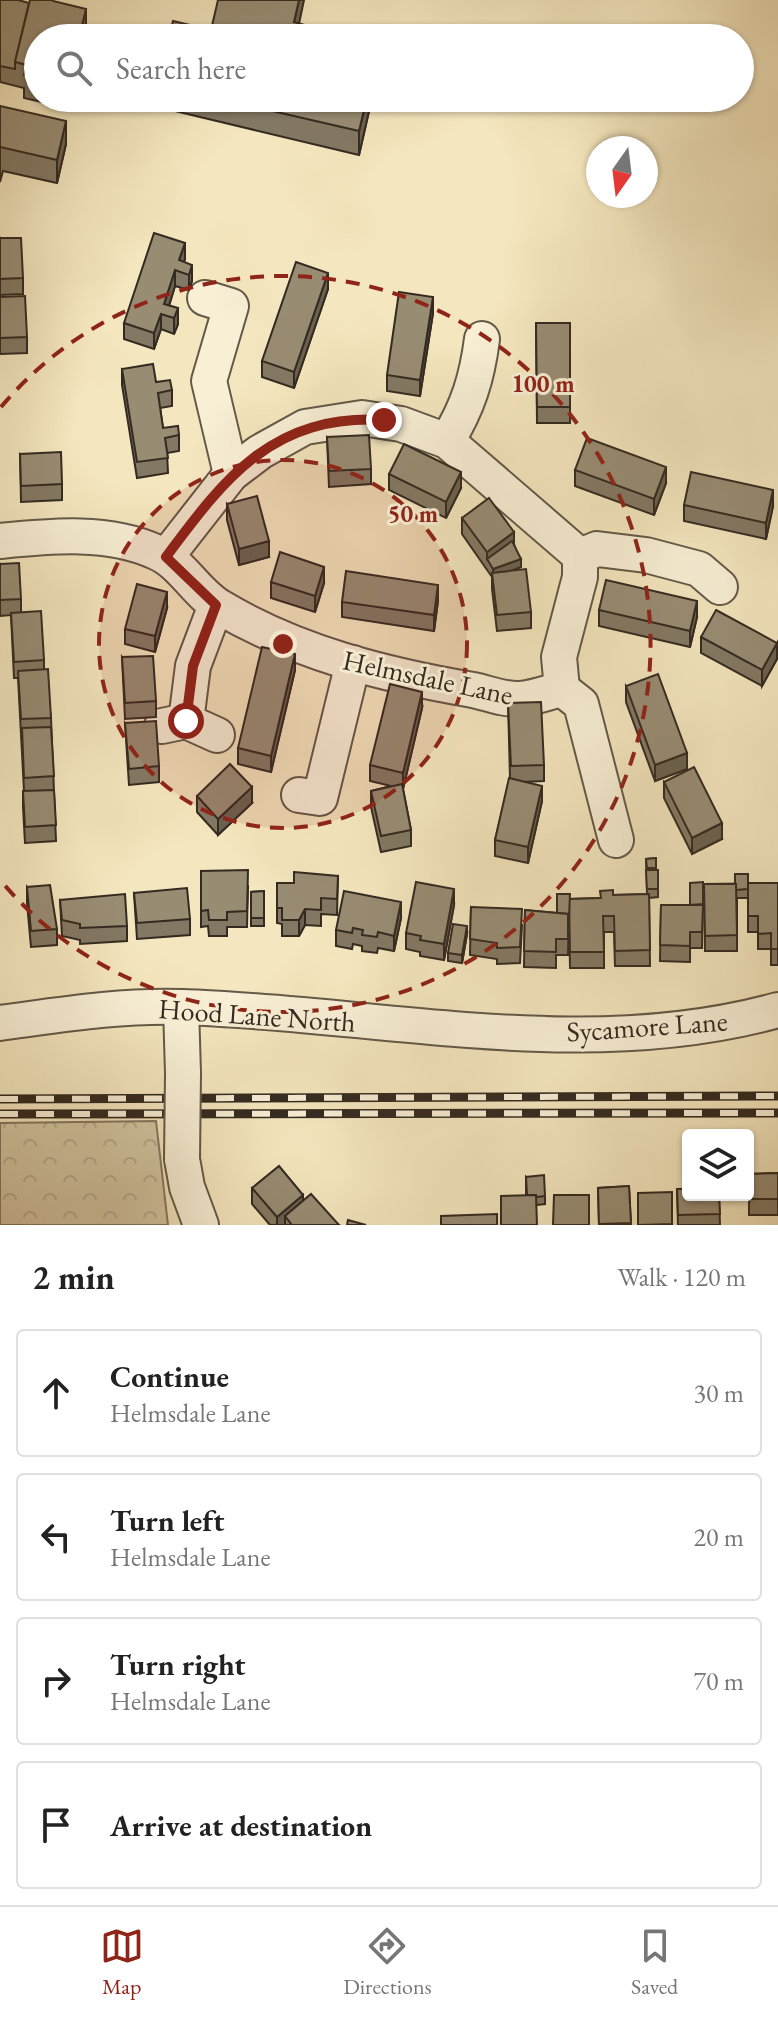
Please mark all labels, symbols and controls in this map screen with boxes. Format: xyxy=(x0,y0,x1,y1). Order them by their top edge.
search box xyxy=(24,24,754,112)
icon: search xyxy=(52,46,96,90)
text: Search here xyxy=(116,49,246,88)
north arrow xyxy=(586,136,658,208)
text: 100 m xyxy=(511,368,575,399)
route end xyxy=(366,402,402,438)
text: 50 m xyxy=(388,498,438,529)
centre of rings xyxy=(269,630,297,658)
street label: Helmsdale Lane xyxy=(340,641,516,713)
route start xyxy=(168,703,204,739)
street label: Hood Lane North xyxy=(157,990,357,1040)
street label: Sycamore Lane xyxy=(565,1002,729,1050)
map controls xyxy=(682,1129,754,1201)
button: layers xyxy=(682,1129,754,1201)
text: 2 min xyxy=(32,1255,115,1299)
text: Walk · 120 m xyxy=(618,1260,746,1294)
text: Continue xyxy=(110,1357,229,1396)
icon: ahead xyxy=(34,1371,78,1415)
text: 30 m xyxy=(694,1376,744,1410)
text: Helmsdale Lane xyxy=(110,1396,271,1430)
text: Turn left xyxy=(110,1501,224,1540)
icon: left xyxy=(34,1515,78,1559)
text: 20 m xyxy=(694,1520,744,1554)
text: Helmsdale Lane xyxy=(110,1540,271,1574)
text: Turn right xyxy=(110,1645,246,1684)
icon: right xyxy=(34,1659,78,1703)
text: 70 m xyxy=(694,1664,744,1698)
text: Helmsdale Lane xyxy=(110,1684,271,1718)
icon: arrive xyxy=(34,1803,78,1847)
text: Arrive at destination xyxy=(110,1806,372,1845)
tab: Map xyxy=(100,1924,144,2001)
tab: Directions xyxy=(343,1924,432,2001)
tab: Saved xyxy=(631,1924,678,2001)

